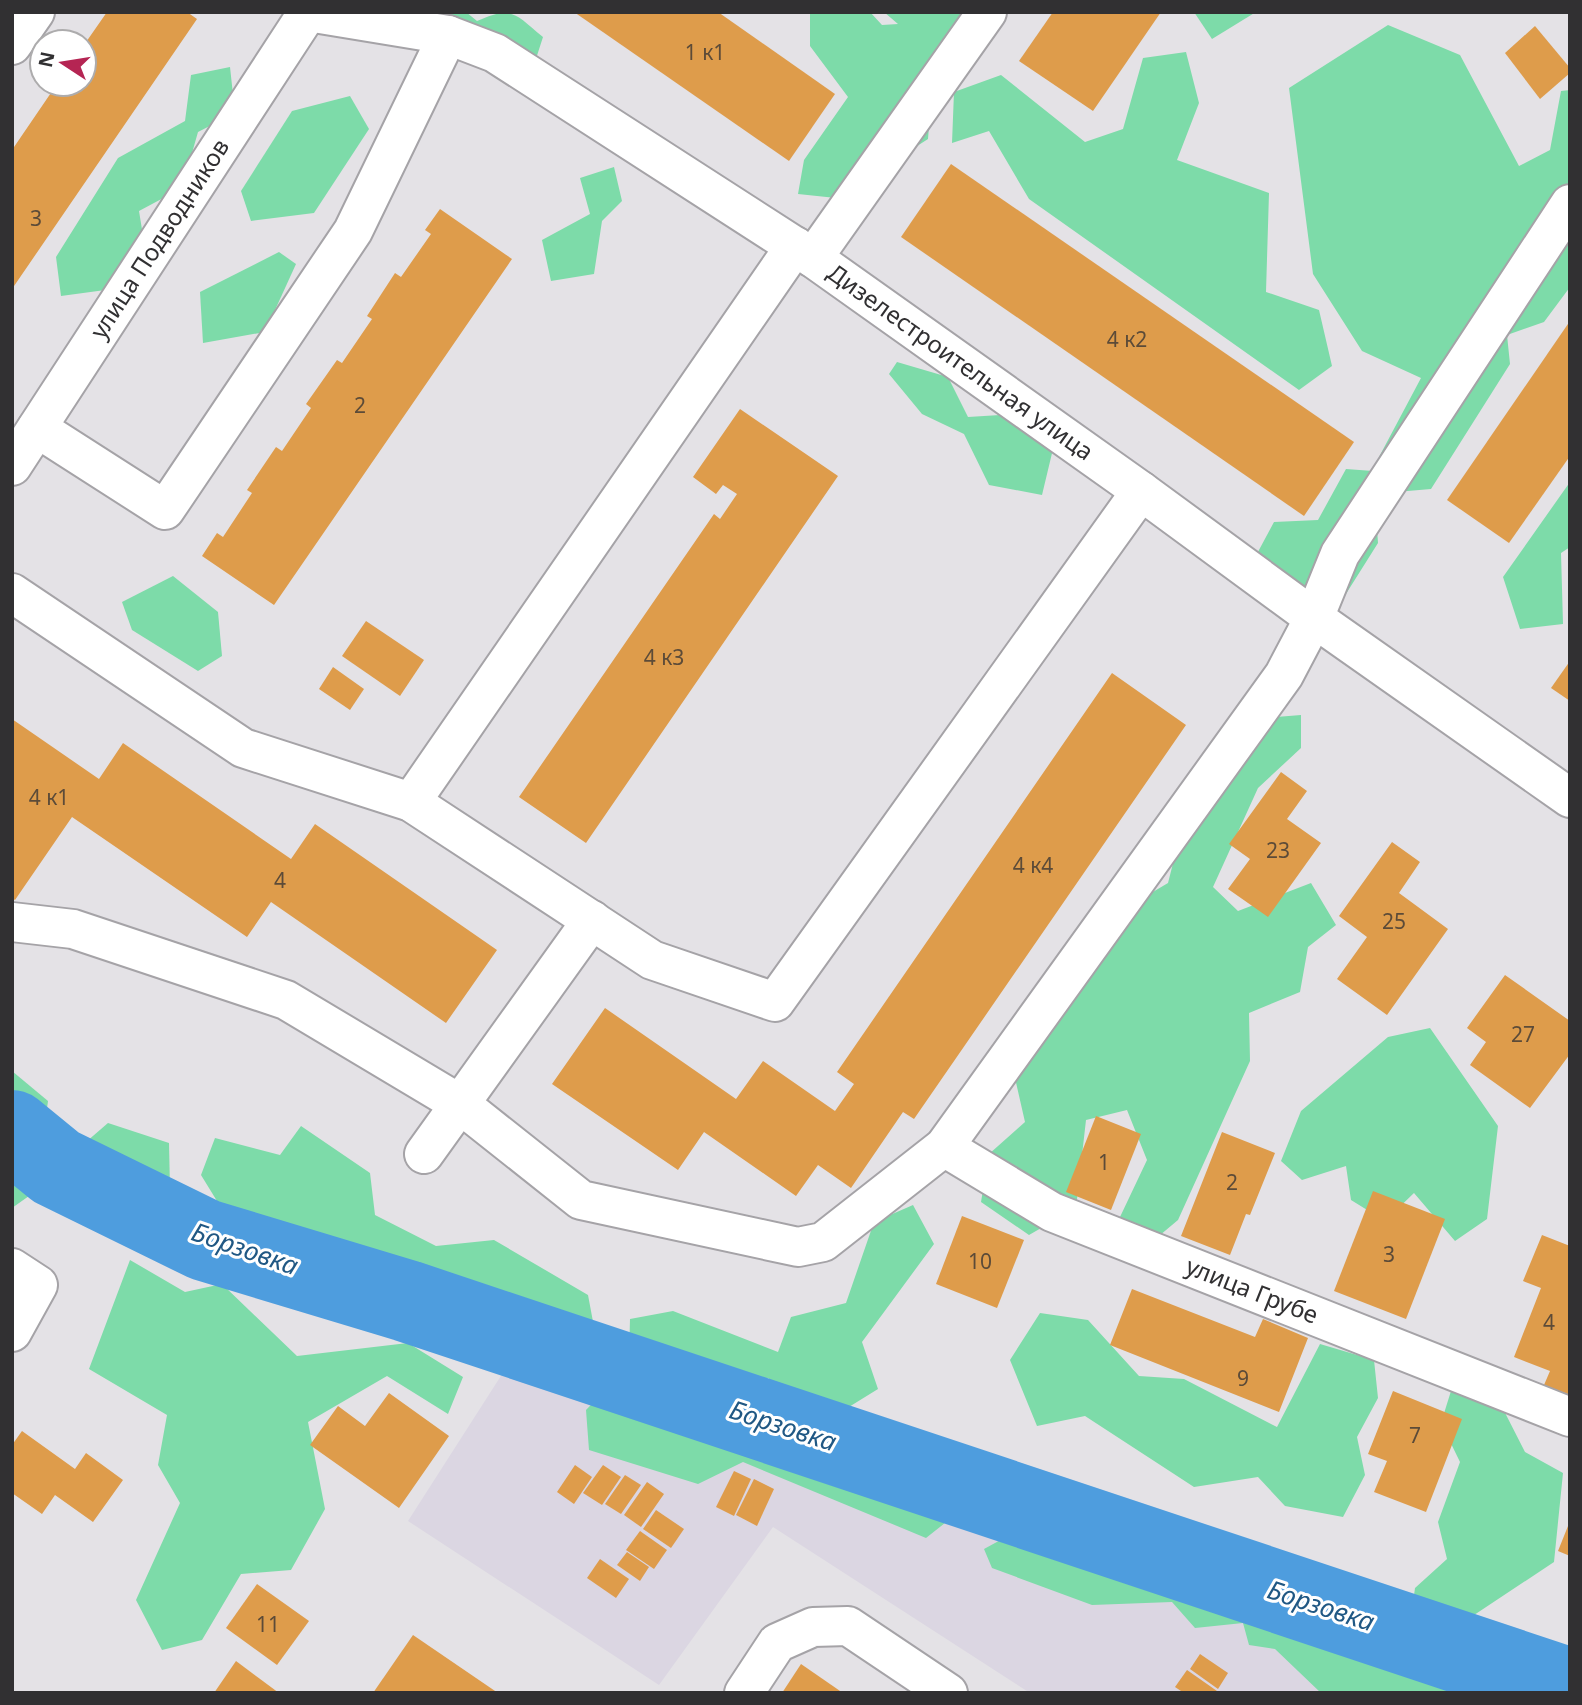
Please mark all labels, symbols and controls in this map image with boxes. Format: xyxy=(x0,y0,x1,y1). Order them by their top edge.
north arrow xyxy=(28,28,98,98)
house number: 1 к1 xyxy=(685,38,725,66)
text: N xyxy=(32,49,61,70)
street label: улица Подводников xyxy=(81,132,236,345)
house number: 3 xyxy=(30,204,42,232)
street label: Дизелестроительная улица xyxy=(821,255,1101,467)
house number: 4 к2 xyxy=(1107,325,1147,353)
house number: 2 xyxy=(354,391,366,419)
house number: 4 к3 xyxy=(644,643,684,671)
house number: 4 к1 xyxy=(29,783,69,811)
house number: 23 xyxy=(1266,836,1290,864)
house number: 4 к4 xyxy=(1013,851,1053,879)
house number: 4 xyxy=(274,866,286,894)
house number: 25 xyxy=(1382,907,1406,935)
house number: 27 xyxy=(1511,1020,1535,1048)
house number: 1 xyxy=(1098,1148,1110,1176)
house number: 2 xyxy=(1226,1168,1238,1196)
water label: Борзовка xyxy=(187,1213,304,1283)
house number: 3 xyxy=(1383,1240,1395,1268)
house number: 10 xyxy=(968,1247,992,1275)
street label: улица Грубе xyxy=(1181,1249,1323,1331)
house number: 4 xyxy=(1543,1308,1555,1336)
house number: 9 xyxy=(1237,1364,1249,1392)
water label: Борзовка xyxy=(725,1391,842,1459)
house number: 7 xyxy=(1409,1421,1421,1449)
water label: Борзовка xyxy=(1263,1571,1380,1639)
house number: 11 xyxy=(256,1610,280,1638)

